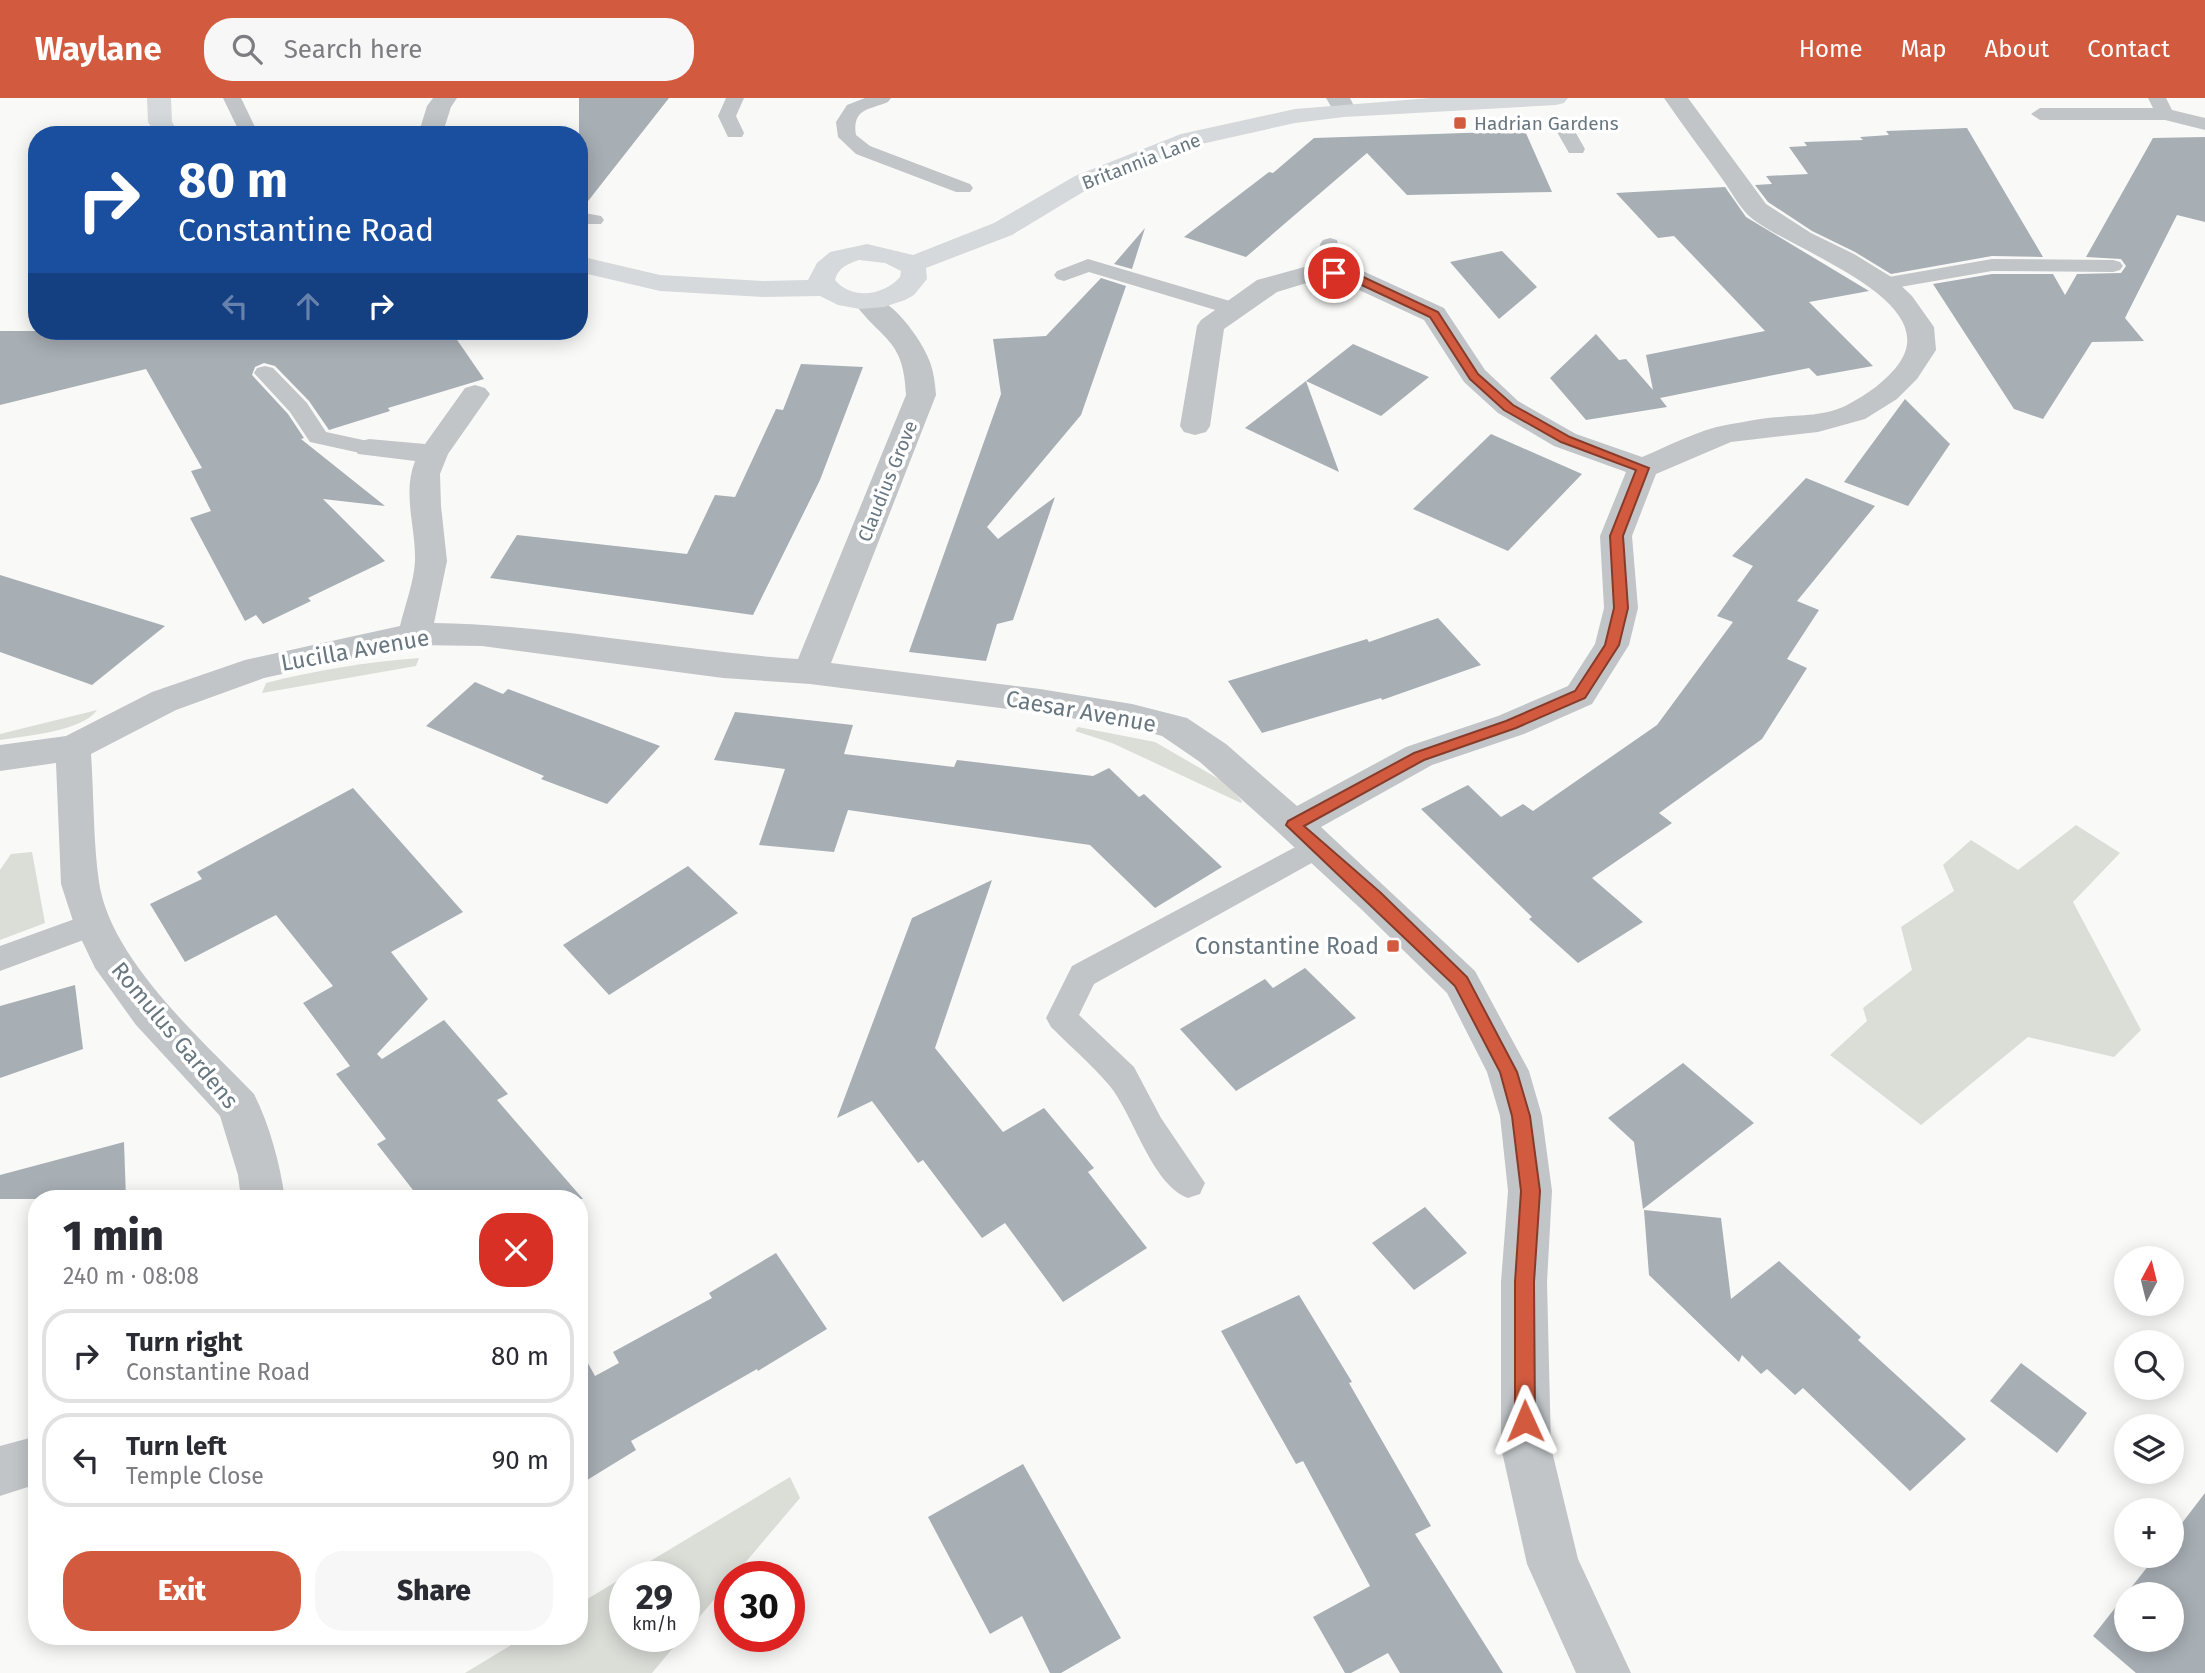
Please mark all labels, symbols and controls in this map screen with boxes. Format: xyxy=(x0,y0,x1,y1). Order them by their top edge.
search box xyxy=(204,18,694,81)
text: Waylane xyxy=(35,29,162,69)
icon: search xyxy=(228,30,266,68)
text: Search here xyxy=(284,34,423,65)
text: Home xyxy=(1799,35,1863,63)
text: Map xyxy=(1901,35,1947,63)
text: About xyxy=(1985,35,2049,63)
text: Contact xyxy=(2087,35,2170,63)
place label: Hadrian Gardens xyxy=(1474,112,1619,135)
marker: Hadrian Gardens xyxy=(1452,115,1468,131)
street label: Britannia Lane xyxy=(1079,128,1204,195)
text: 80 m xyxy=(178,151,288,210)
icon: right xyxy=(63,154,154,245)
text: Constantine Road xyxy=(178,211,434,249)
pin xyxy=(1304,243,1364,303)
icon: arrive xyxy=(1315,254,1353,292)
icon: left xyxy=(216,287,254,325)
icon: ahead xyxy=(289,287,327,325)
icon: right xyxy=(362,287,400,325)
street label: Claudius Grove xyxy=(853,417,922,545)
street label: Lucilla Avenue xyxy=(279,623,431,677)
street label: Caesar Avenue xyxy=(1004,684,1158,738)
place label: Constantine Road xyxy=(1195,932,1379,960)
marker: Constantine Road xyxy=(1385,938,1401,954)
street label: Romulus Gardens xyxy=(106,956,244,1114)
text: 1 min xyxy=(63,1211,164,1261)
button: close xyxy=(479,1213,553,1287)
north arrow xyxy=(2114,1246,2184,1316)
map controls xyxy=(2114,1246,2184,1652)
text: 240 m · 08:08 xyxy=(63,1262,199,1290)
text: Turn right xyxy=(126,1327,243,1358)
button: search xyxy=(2114,1330,2184,1400)
icon: right xyxy=(67,1337,105,1375)
text: 80 m xyxy=(491,1341,549,1372)
text: Constantine Road xyxy=(126,1358,310,1386)
position arrow xyxy=(1488,1384,1562,1458)
button: layers xyxy=(2114,1414,2184,1484)
text: Turn left xyxy=(126,1431,227,1462)
icon: left xyxy=(67,1441,105,1479)
text: 90 m xyxy=(492,1445,549,1476)
text: Temple Close xyxy=(126,1462,264,1490)
button: + xyxy=(2114,1498,2184,1568)
button: Exit xyxy=(63,1551,301,1631)
button: Share xyxy=(315,1551,553,1631)
speed limit sign: 30 xyxy=(714,1561,805,1652)
text: 29 xyxy=(636,1576,673,1618)
button: − xyxy=(2114,1582,2184,1652)
text: km/h xyxy=(632,1613,677,1635)

